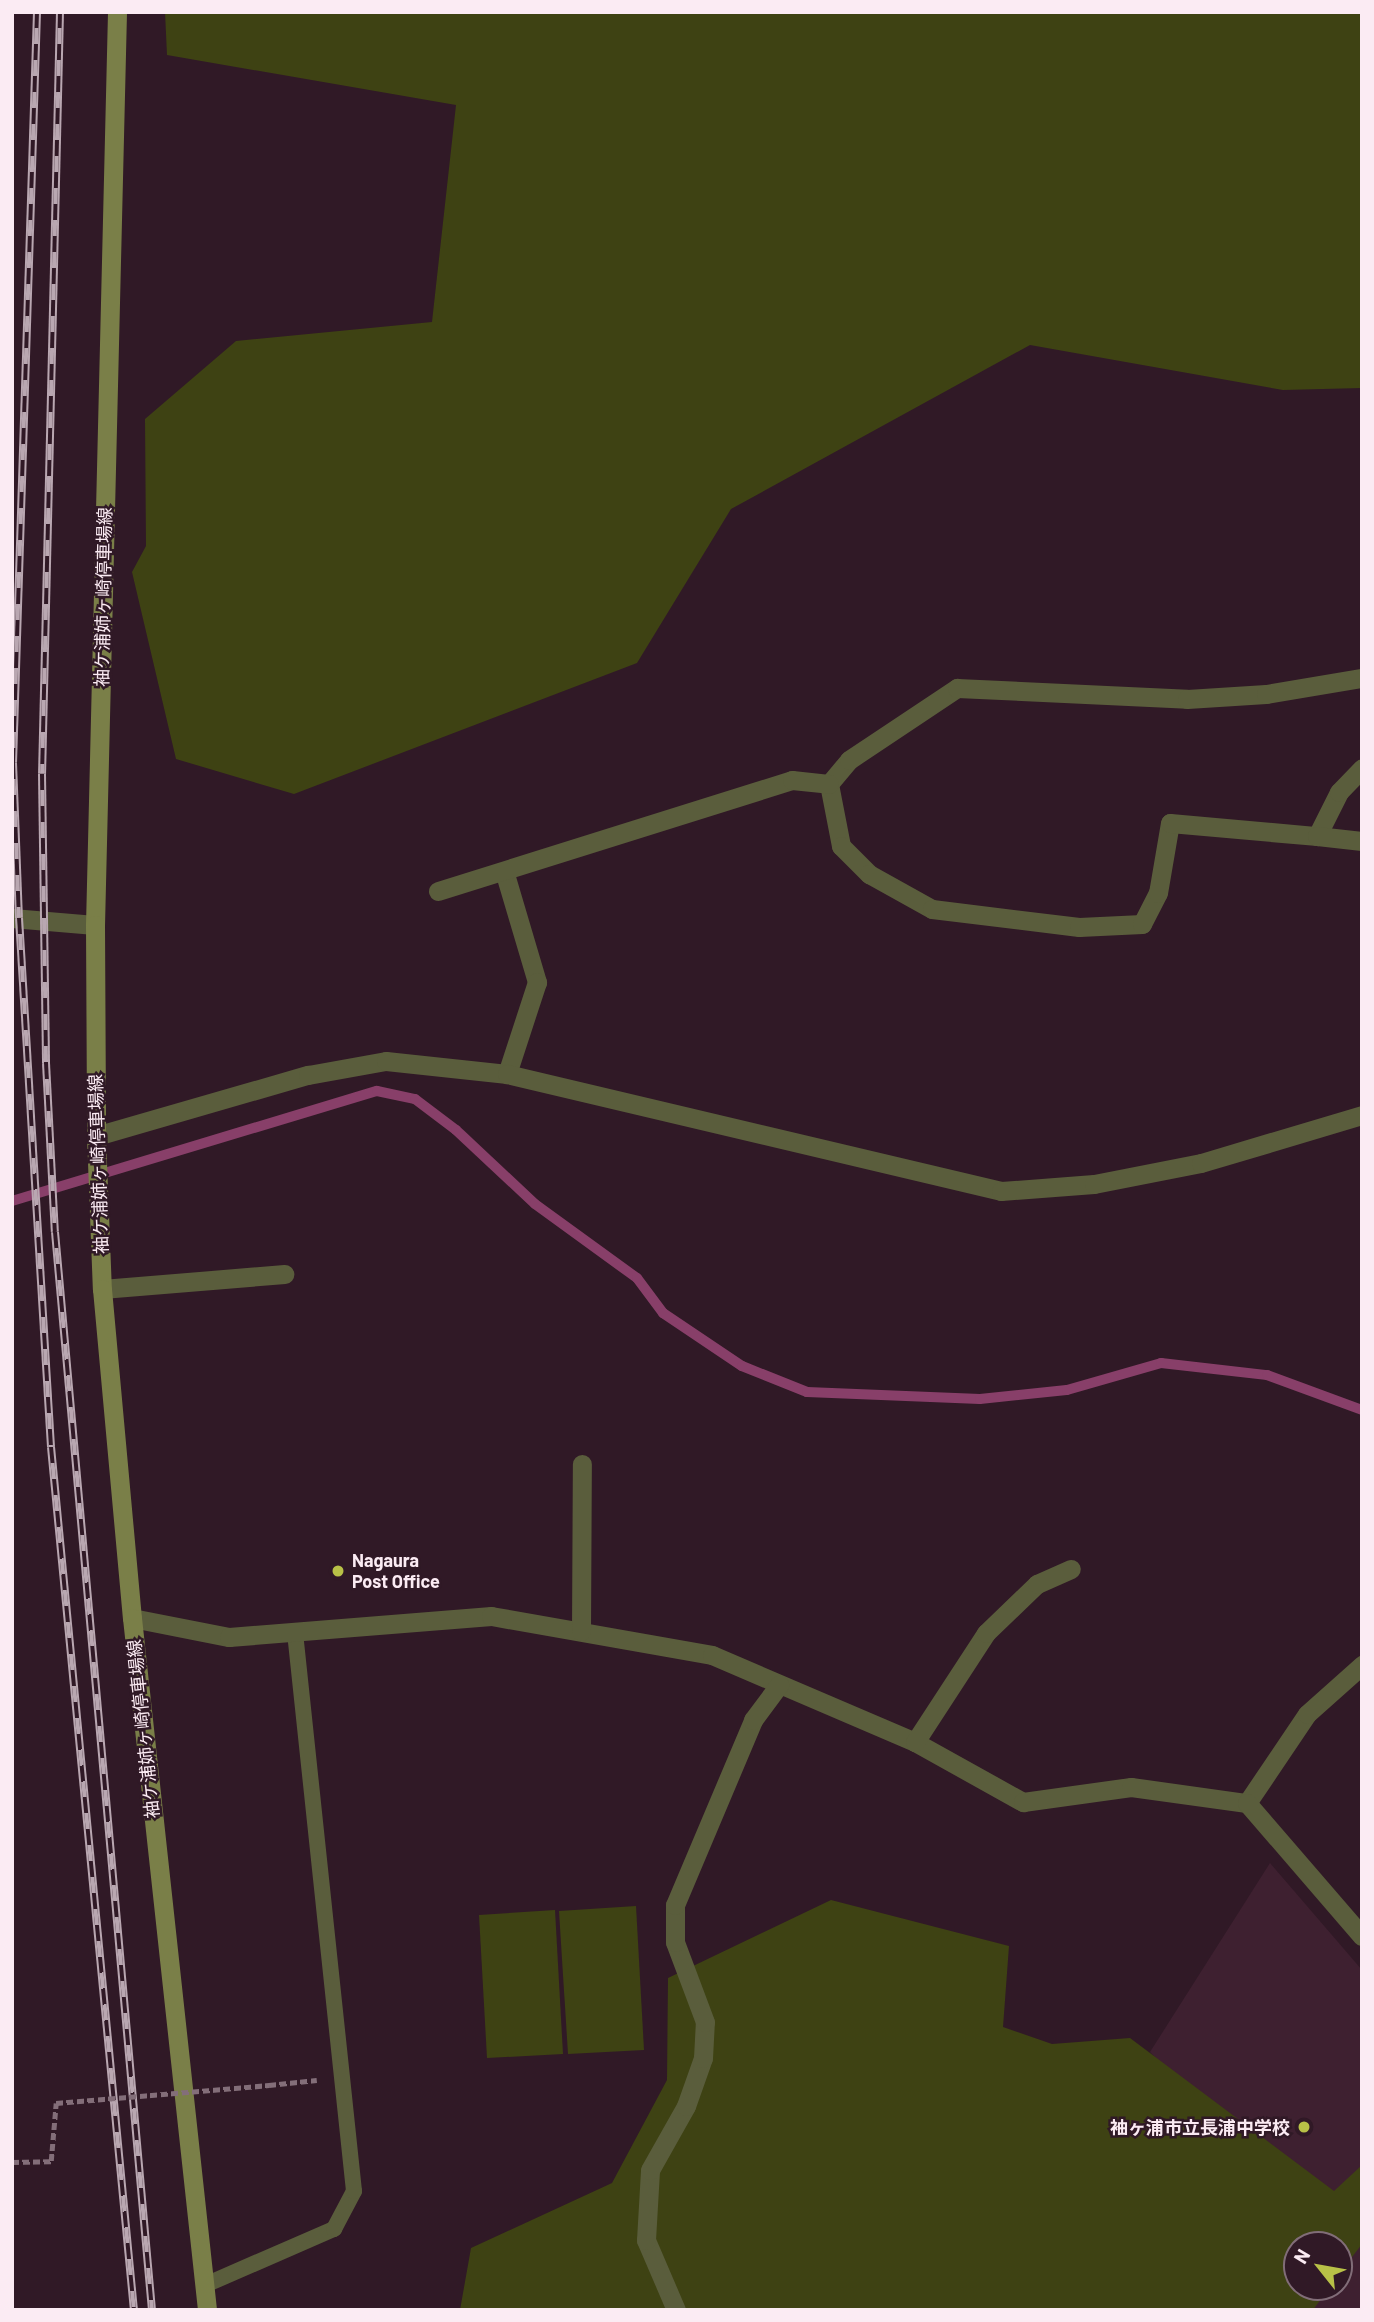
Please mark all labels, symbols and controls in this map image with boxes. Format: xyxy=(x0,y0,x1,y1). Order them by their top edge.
street label: 袖ケ浦姉ヶ崎停車場線 xyxy=(91,507,115,687)
street label: 袖ケ浦姉ヶ崎停車場線 xyxy=(84,1074,112,1254)
place label: Nagaura Post Office xyxy=(352,1550,440,1592)
marker: Nagaura Post Office xyxy=(330,1563,346,1579)
street label: 袖ケ浦姉ヶ崎停車場線 xyxy=(123,1638,163,1820)
place label: 袖ヶ浦市立長浦中学校 xyxy=(1110,2116,1290,2138)
marker: 袖ヶ浦市立長浦中学校 xyxy=(1296,2119,1312,2135)
north arrow xyxy=(1283,2231,1353,2301)
text: N xyxy=(1288,2245,1314,2267)

